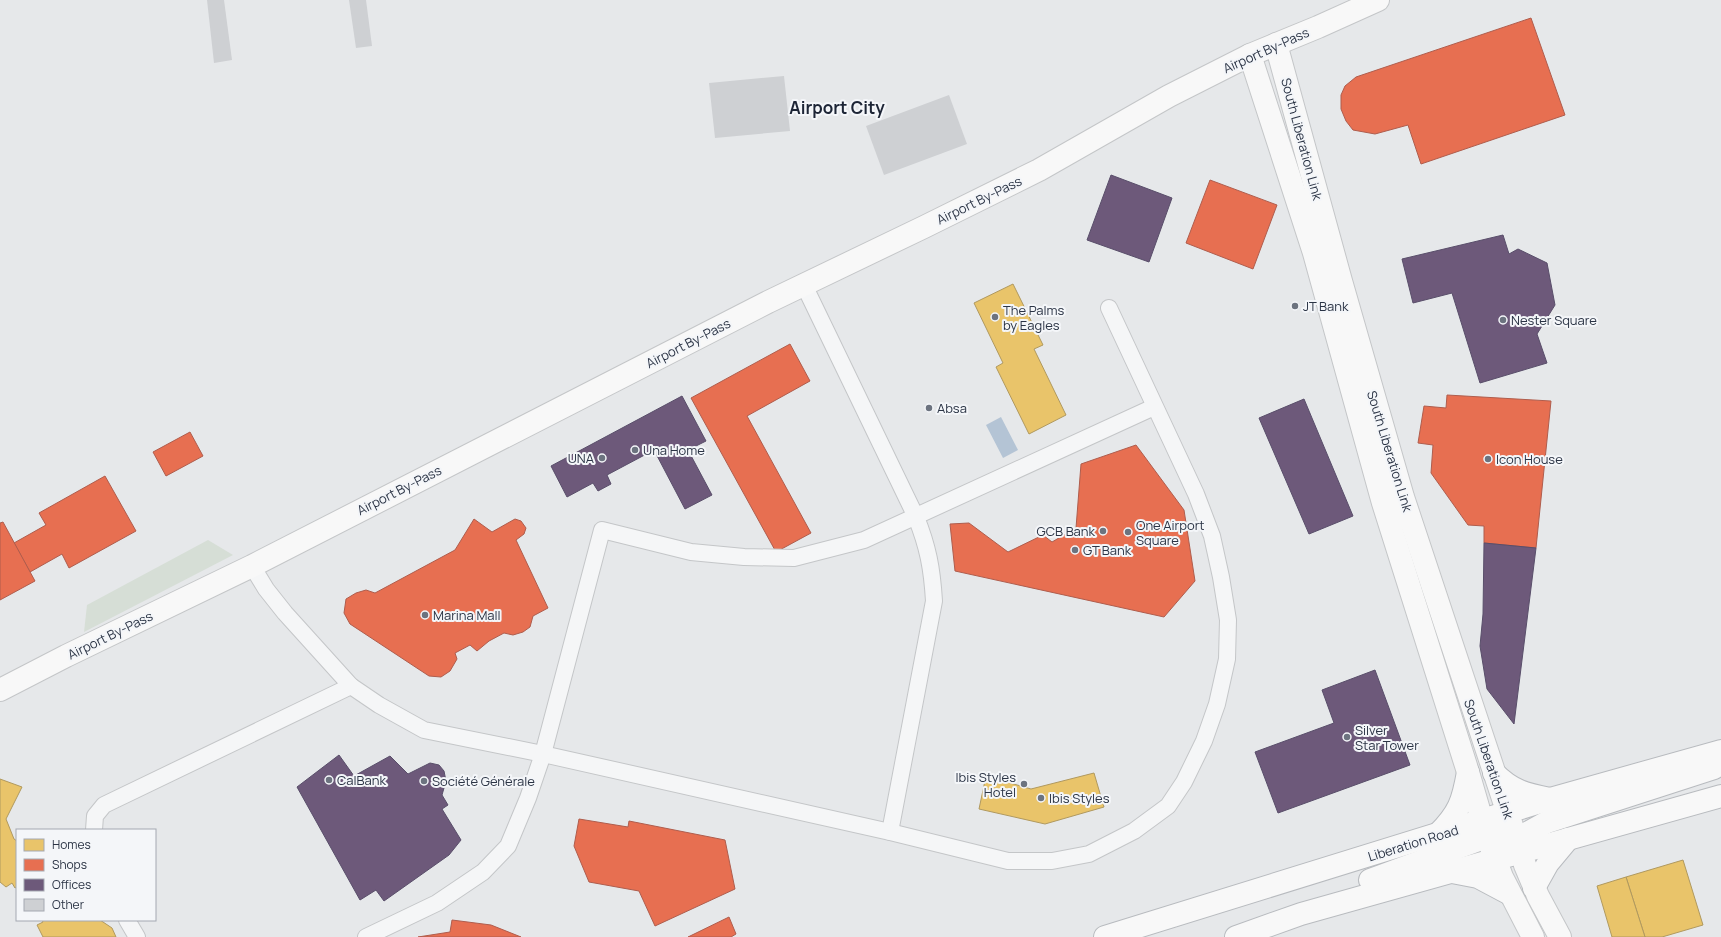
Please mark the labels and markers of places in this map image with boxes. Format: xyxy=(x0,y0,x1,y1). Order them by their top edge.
place label: JT Bank xyxy=(1303,297,1349,315)
place label: The Palms by Eagles xyxy=(1003,301,1065,334)
marker: JT Bank xyxy=(1290,301,1300,311)
place label: Nester Square xyxy=(1511,311,1597,329)
marker: The Palms by Eagles xyxy=(990,312,1000,322)
marker: Nester Square xyxy=(1498,315,1508,325)
place label: Absa xyxy=(937,399,967,417)
marker: Absa xyxy=(924,403,934,413)
place label: Una Home xyxy=(643,441,705,459)
marker: Una Home xyxy=(630,445,640,455)
place label: UNA xyxy=(568,449,594,467)
place label: Icon House xyxy=(1496,450,1563,468)
marker: UNA xyxy=(597,453,607,463)
marker: Icon House xyxy=(1483,454,1493,464)
place label: One Airport Square xyxy=(1136,516,1205,549)
place label: GCB Bank xyxy=(1037,522,1096,540)
marker: GCB Bank xyxy=(1098,526,1108,536)
marker: One Airport Square xyxy=(1123,527,1133,537)
place label: GT Bank xyxy=(1083,541,1132,559)
marker: GT Bank xyxy=(1070,545,1080,555)
place label: Marina Mall xyxy=(433,606,501,624)
marker: Marina Mall xyxy=(420,610,430,620)
place label: Silver Star Tower xyxy=(1355,721,1419,754)
marker: Silver Star Tower xyxy=(1342,732,1352,742)
place label: Ibis Styles Hotel xyxy=(955,768,1016,801)
place label: CalBank xyxy=(337,771,386,789)
place label: Société Générale xyxy=(432,772,535,790)
marker: CalBank xyxy=(324,775,334,785)
marker: Société Générale xyxy=(419,776,429,786)
marker: Ibis Styles Hotel xyxy=(1019,779,1029,789)
place label: Ibis Styles xyxy=(1049,789,1110,807)
marker: Ibis Styles xyxy=(1036,793,1046,803)

